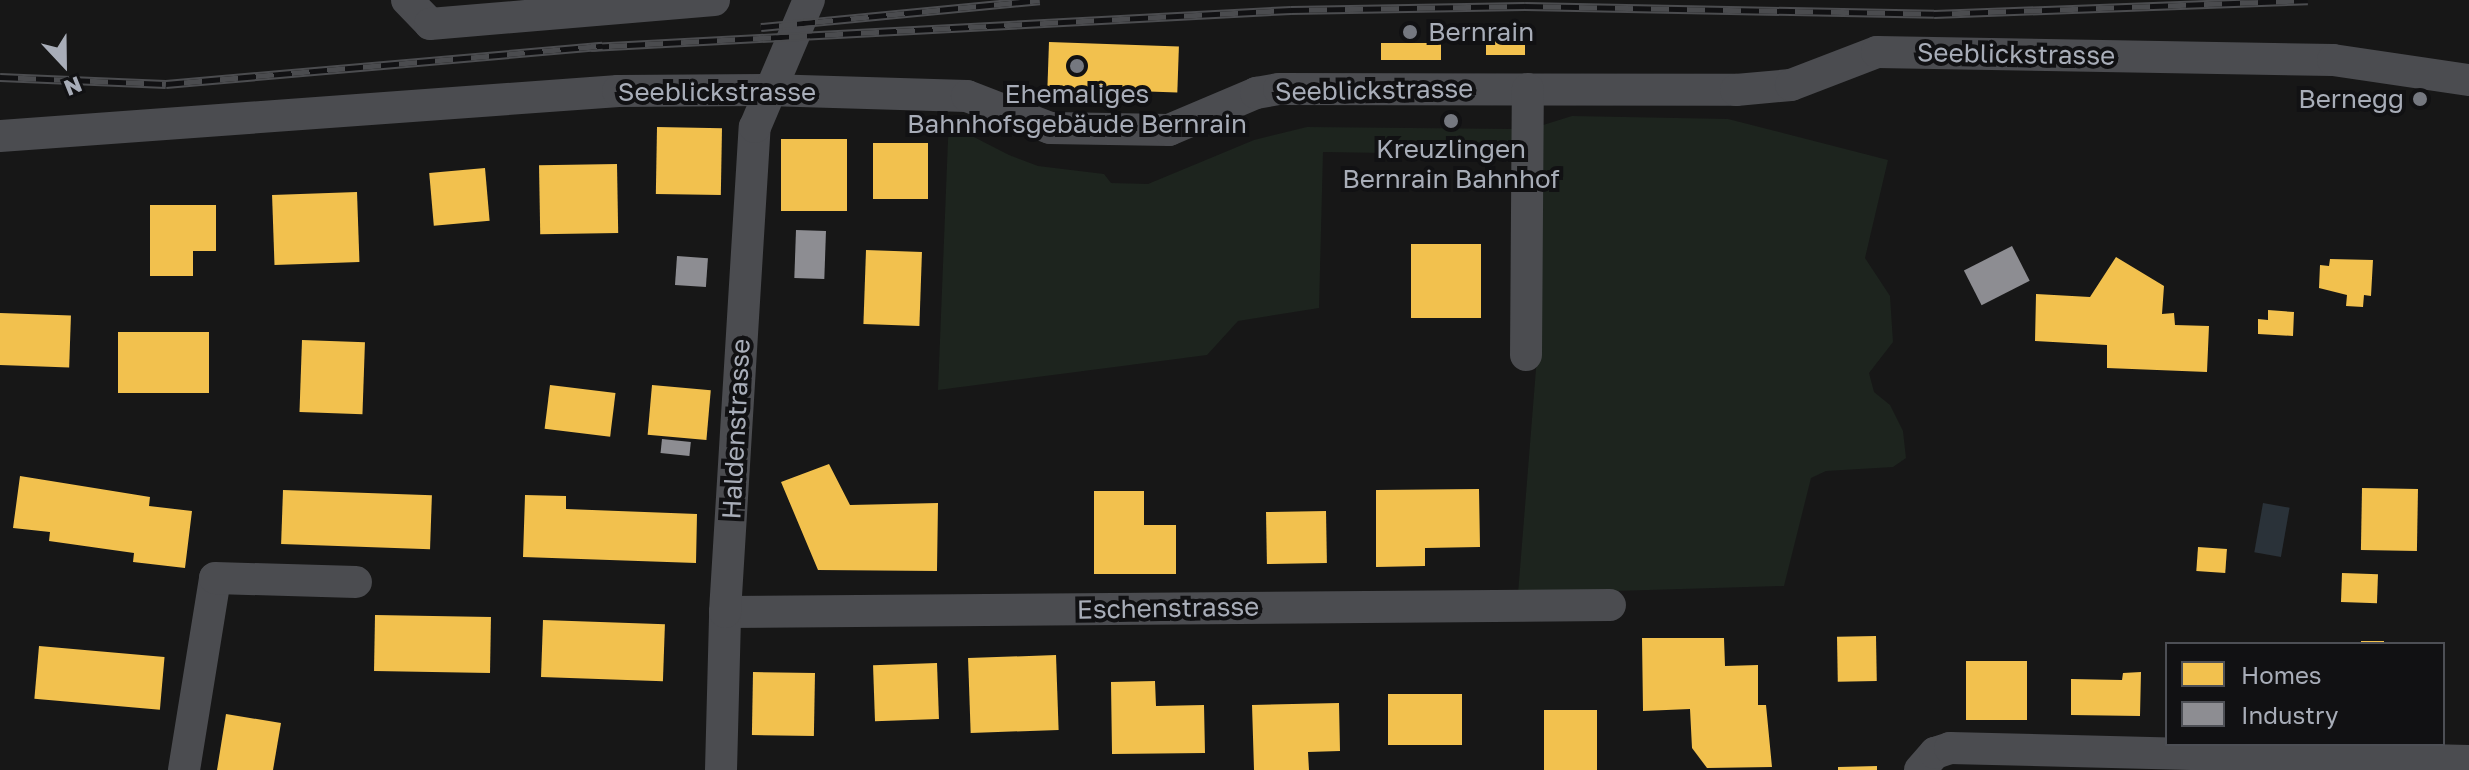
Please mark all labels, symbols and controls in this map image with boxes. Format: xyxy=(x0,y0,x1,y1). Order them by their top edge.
place label: Bernrain xyxy=(1428,16,1534,48)
marker: Bernrain xyxy=(1399,21,1421,43)
north arrow xyxy=(24,24,104,104)
street label: Seeblickstrasse xyxy=(1917,37,2115,71)
marker: Ehemaliges Bahnhofsgebäude Bernrain xyxy=(1068,57,1086,75)
text: N xyxy=(60,71,86,102)
street label: Seeblickstrasse xyxy=(1275,73,1473,107)
street label: Seeblickstrasse xyxy=(618,76,816,108)
place label: Ehemaliges Bahnhofsgebäude Bernrain xyxy=(907,78,1247,140)
place label: Bernegg xyxy=(2298,83,2404,115)
marker: Bernegg xyxy=(2411,90,2429,108)
marker: Kreuzlingen Bernrain Bahnhof xyxy=(1442,112,1460,130)
place label: Kreuzlingen Bernrain Bahnhof xyxy=(1342,133,1560,194)
street label: Haldenstrasse xyxy=(716,338,756,520)
street label: Eschenstrasse xyxy=(1077,591,1259,625)
legend xyxy=(2165,642,2445,746)
text: Homes xyxy=(2241,660,2322,689)
text: Industry xyxy=(2241,700,2338,729)

